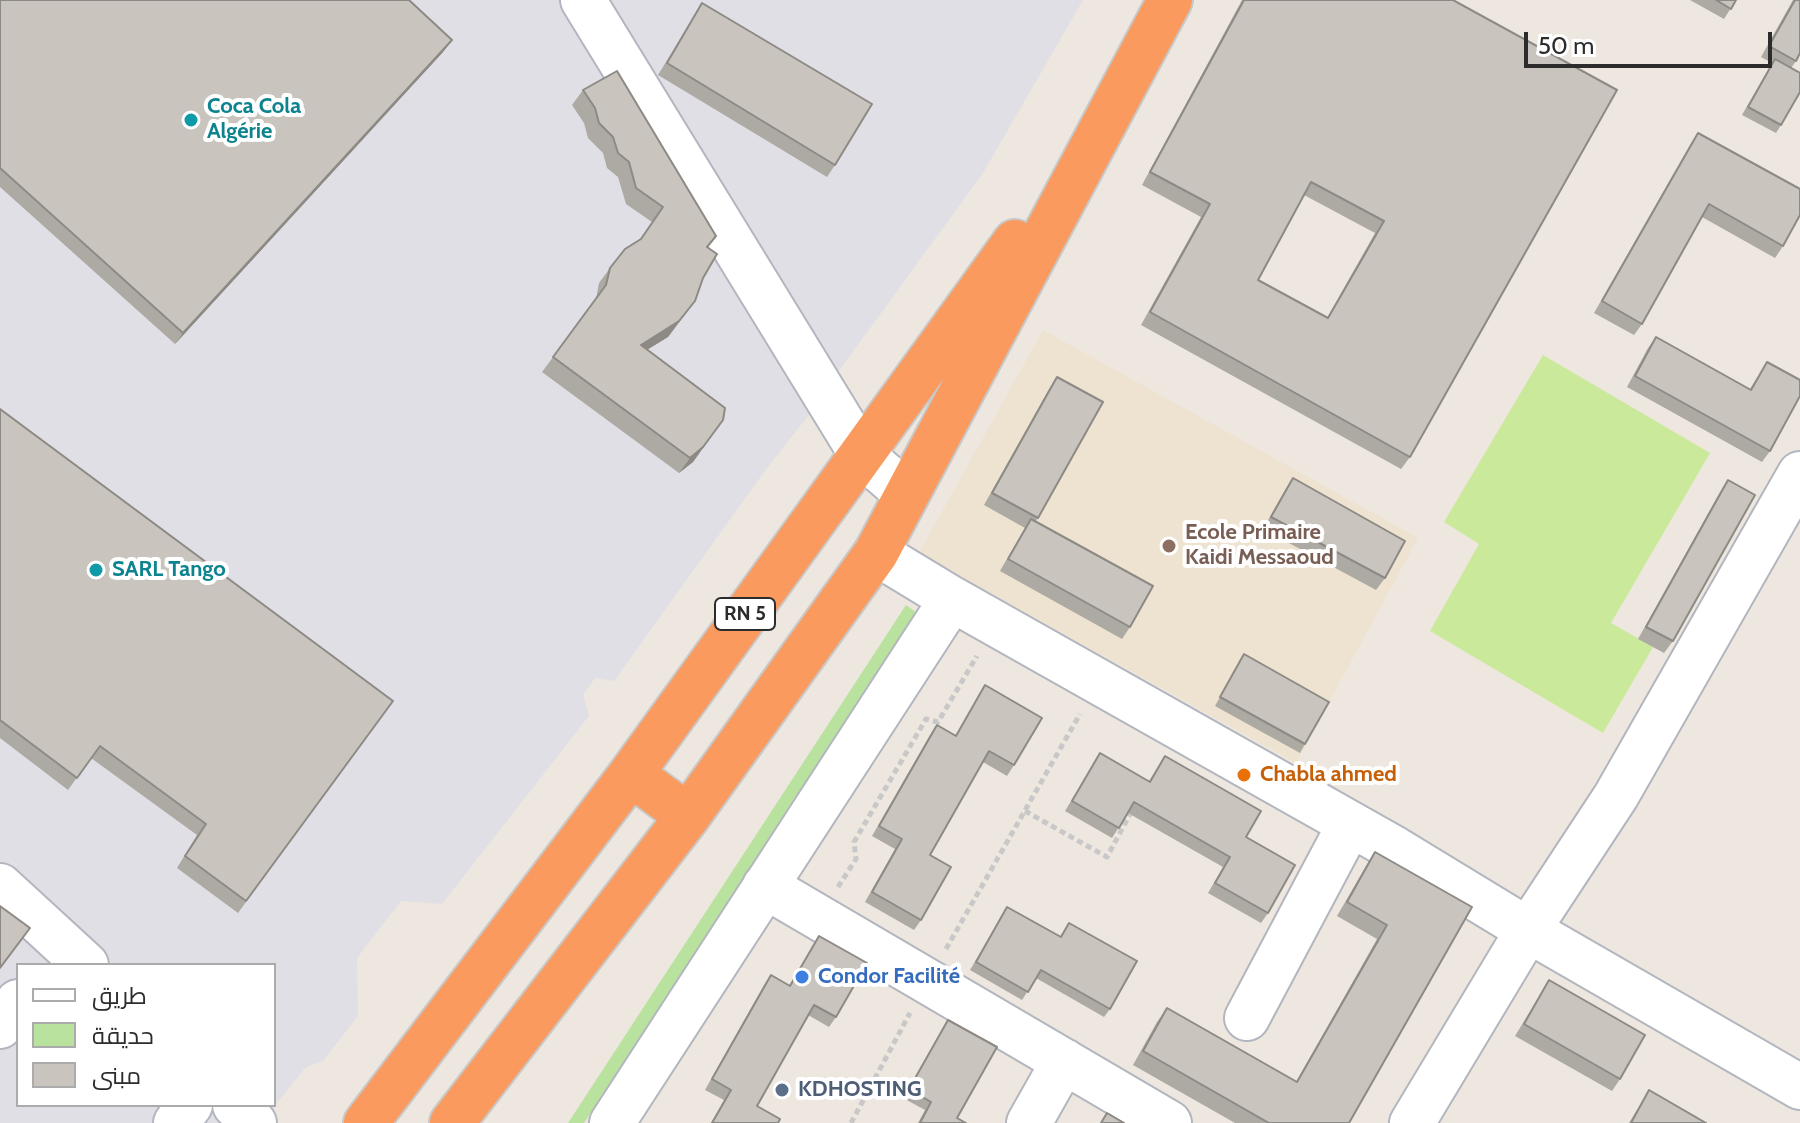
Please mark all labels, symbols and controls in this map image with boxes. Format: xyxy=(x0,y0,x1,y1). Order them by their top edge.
scale bar xyxy=(1528,16,1776,66)
text: 50 m xyxy=(1538,31,1594,60)
place label: Coca Cola Algérie xyxy=(207,94,301,146)
marker: Coca Cola Algérie xyxy=(182,111,200,129)
place label: Ecole Primaire Kaidi Messaoud xyxy=(1185,520,1334,572)
marker: Ecole Primaire Kaidi Messaoud xyxy=(1160,537,1178,555)
place label: SARL Tango xyxy=(112,557,226,583)
marker: SARL Tango xyxy=(87,561,105,579)
road number: RN 5 xyxy=(715,598,775,630)
place label: Chabla ahmed xyxy=(1260,762,1397,788)
marker: Chabla ahmed xyxy=(1235,766,1253,784)
legend xyxy=(16,963,276,1107)
place label: Condor Facilité xyxy=(818,964,960,990)
marker: Condor Facilité xyxy=(793,968,811,986)
text: طريق xyxy=(92,981,147,1010)
text: حديقة xyxy=(92,1021,154,1050)
text: مبنى xyxy=(92,1061,141,1090)
place label: KDHOSTING xyxy=(798,1077,922,1103)
marker: KDHOSTING xyxy=(773,1081,791,1099)

